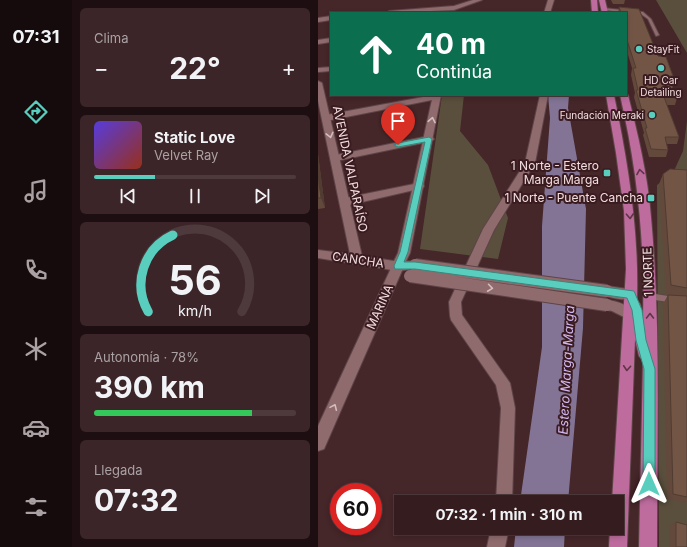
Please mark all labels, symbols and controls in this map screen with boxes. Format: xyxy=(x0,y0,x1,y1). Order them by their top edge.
text: 07:31 xyxy=(12,26,60,47)
text: 40 m xyxy=(416,27,486,61)
icon: ahead xyxy=(350,28,402,80)
text: Clima xyxy=(94,30,128,46)
place label: StayFit xyxy=(647,43,680,55)
marker: StayFit xyxy=(634,44,644,54)
text: 22° xyxy=(169,50,221,86)
text: − xyxy=(94,55,109,81)
text: + xyxy=(281,55,296,81)
text: Continúa xyxy=(416,61,492,82)
marker: HD Car Detailing xyxy=(656,63,666,73)
place label: HD Car Detailing xyxy=(640,74,682,98)
icon: directions xyxy=(22,98,50,126)
street label: AVENIDA VALPARAÍSO xyxy=(330,104,371,233)
pin xyxy=(381,104,415,145)
place label: Fundación Meraki xyxy=(560,109,644,121)
icon: arrive xyxy=(387,110,409,132)
marker: Fundación Meraki xyxy=(647,110,657,120)
one-way arrow xyxy=(428,116,436,123)
text: Static Love xyxy=(154,128,235,147)
one-way arrow xyxy=(325,132,333,138)
text: Velvet Ray xyxy=(154,147,218,163)
place label: 1 Norte - Estero Marga Marga xyxy=(511,158,599,187)
marker: 1 Norte - Estero Marga Marga xyxy=(602,168,612,178)
one-way arrow xyxy=(636,169,644,175)
icon: music xyxy=(22,177,50,205)
icon: previous xyxy=(117,185,139,207)
icon: pause xyxy=(184,185,206,207)
icon: next xyxy=(251,185,273,207)
place label: 1 Norte - Puente Cancha xyxy=(504,190,643,205)
marker: 1 Norte - Puente Cancha xyxy=(646,193,656,203)
one-way arrow xyxy=(625,213,634,219)
street label: 1 NORTE xyxy=(639,247,656,297)
street label: CANCHA xyxy=(331,248,385,271)
text: 56 xyxy=(168,254,222,304)
icon: phone xyxy=(22,256,50,284)
street label: MARINA xyxy=(363,282,396,331)
one-way arrow xyxy=(487,283,493,292)
text: km/h xyxy=(178,301,212,318)
water label: Estero Marga-Marga xyxy=(555,305,577,435)
one-way arrow xyxy=(646,313,654,319)
icon: climate xyxy=(22,335,50,363)
text: Autonomía · 78% xyxy=(94,349,199,365)
one-way arrow xyxy=(623,365,631,371)
text: 390 km xyxy=(94,369,205,405)
one-way arrow xyxy=(329,404,337,412)
icon: car xyxy=(22,414,50,442)
text: Llegada xyxy=(94,462,143,478)
position arrow xyxy=(628,463,670,505)
text: 07:32 xyxy=(94,482,178,518)
speed limit sign: 60 xyxy=(330,483,382,535)
icon: filters xyxy=(22,493,50,521)
text: 07:32 · 1 min · 310 m xyxy=(435,505,583,524)

